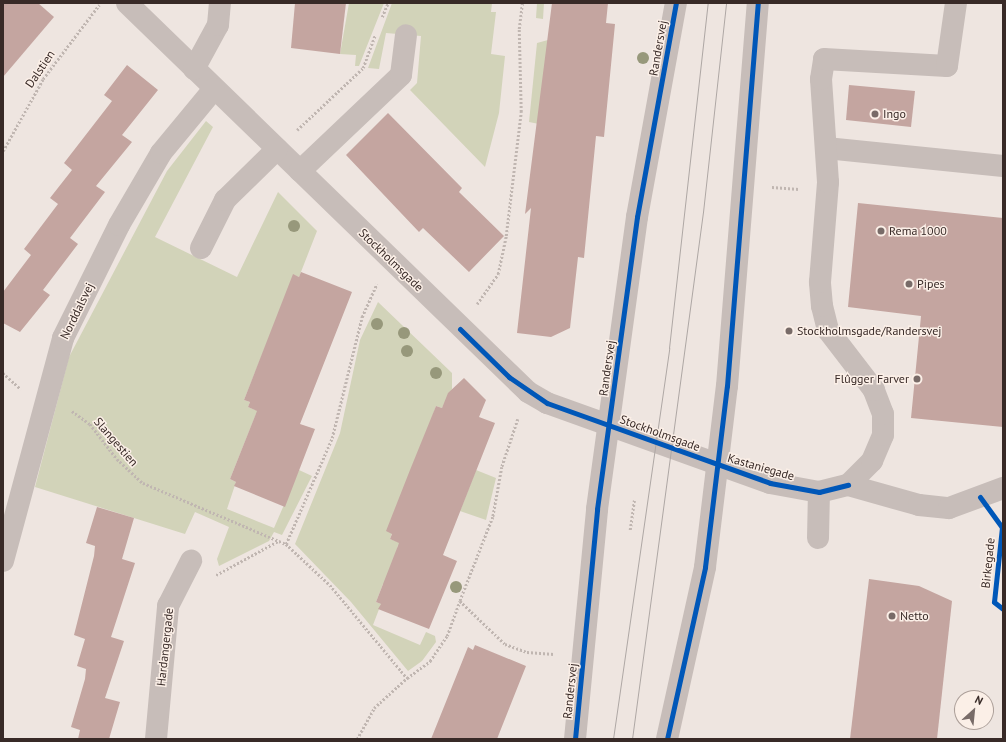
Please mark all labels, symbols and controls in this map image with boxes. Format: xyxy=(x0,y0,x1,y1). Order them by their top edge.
street label: Randersvej xyxy=(646,19,670,77)
street label: Dalstien xyxy=(22,47,58,91)
place label: Ingo xyxy=(883,107,906,121)
marker: Ingo xyxy=(870,109,880,119)
place label: Rema 1000 xyxy=(889,224,947,238)
street label: Stockholmsgade xyxy=(356,226,426,294)
marker: Rema 1000 xyxy=(876,226,886,236)
place label: Pipes xyxy=(917,277,945,291)
marker: Pipes xyxy=(904,279,914,289)
street label: Norddalsvej xyxy=(57,280,97,342)
place label: Stockholmsgade/Randersvej xyxy=(797,324,942,338)
marker: Stockholmsgade/Randersvej xyxy=(784,326,794,336)
street label: Randersvej xyxy=(596,339,618,397)
place label: Flûgger Farver xyxy=(834,372,909,386)
marker: Flûgger Farver xyxy=(912,374,922,384)
street label: Stockholmsgade xyxy=(618,412,702,454)
street label: Slangestien xyxy=(91,415,141,469)
street label: Kastaniegade xyxy=(726,451,796,483)
street label: Birkegade xyxy=(978,537,998,589)
street label: Hardangergade xyxy=(154,607,176,687)
place label: Netto xyxy=(900,609,929,623)
marker: Netto xyxy=(887,611,897,621)
street label: Randersvej xyxy=(560,662,580,720)
north arrow xyxy=(954,690,994,730)
text: N xyxy=(973,692,985,708)

